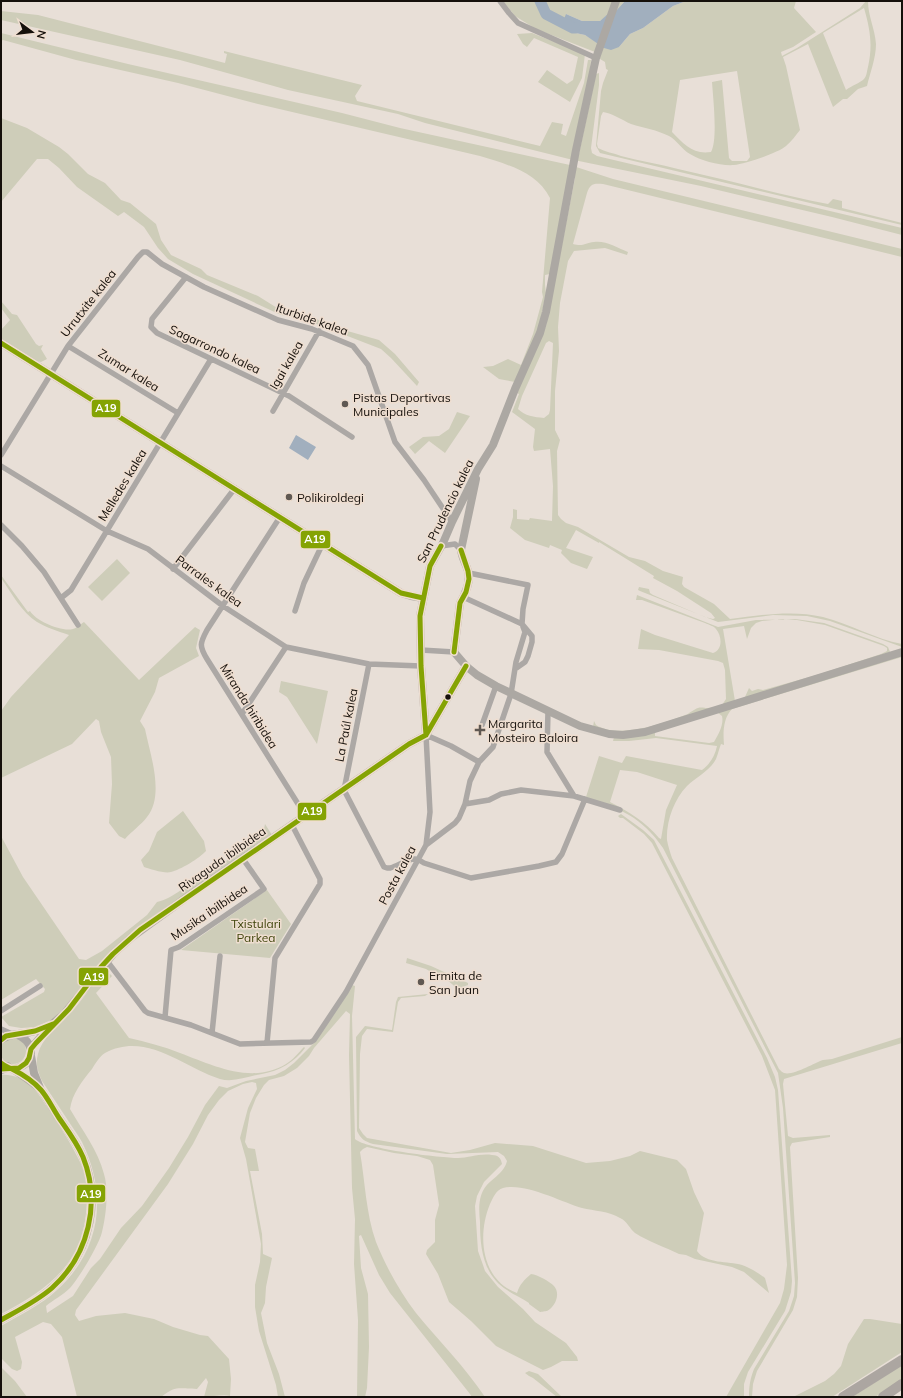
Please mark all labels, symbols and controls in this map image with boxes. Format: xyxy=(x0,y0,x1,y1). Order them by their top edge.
north arrow xyxy=(12,12,52,52)
text: N xyxy=(34,29,49,40)
street label: Urrutxite kalea xyxy=(57,266,119,340)
street label: Iturbide kalea xyxy=(274,300,350,338)
street label: Sagarrondo kalea xyxy=(167,321,263,377)
street label: Igai kalea xyxy=(266,338,306,392)
street label: Zumar kalea xyxy=(96,345,162,395)
place label: Pistas Deportivas Municipales xyxy=(353,390,451,419)
line badge: A19 xyxy=(91,399,121,418)
marker: Pistas Deportivas Municipales xyxy=(340,399,350,409)
text: A19 xyxy=(95,401,117,415)
street label: Melledes kalea xyxy=(95,446,149,524)
street label: San Prudencio kalea xyxy=(413,457,477,565)
place label: Polikiroldegi xyxy=(297,490,364,505)
marker: Polikiroldegi xyxy=(284,492,294,502)
line badge: A19 xyxy=(300,530,331,549)
text: A19 xyxy=(304,532,326,546)
street label: Parrales kalea xyxy=(173,552,245,610)
street label: Miranda hiribidea xyxy=(217,661,281,751)
street label: La Paúl kalea xyxy=(332,687,360,763)
unlabelled marker xyxy=(443,692,453,702)
place label: Margarita Mosteiro Baloira xyxy=(488,716,578,745)
marker: Margarita Mosteiro Baloira xyxy=(475,725,485,735)
line badge: A19 xyxy=(297,802,327,821)
text: A19 xyxy=(301,804,323,818)
street label: Rivaguda ibilbidea xyxy=(175,823,269,895)
street label: Posta kalea xyxy=(375,843,419,907)
street label: Musika ibilbidea xyxy=(168,881,250,943)
park label: Txistulari Parkea xyxy=(231,916,281,945)
line badge: A19 xyxy=(78,967,109,986)
place label: Ermita de San Juan xyxy=(429,968,482,997)
text: A19 xyxy=(83,970,105,984)
marker: Ermita de San Juan xyxy=(416,977,426,987)
line badge: A19 xyxy=(76,1184,106,1203)
text: A19 xyxy=(80,1187,102,1201)

